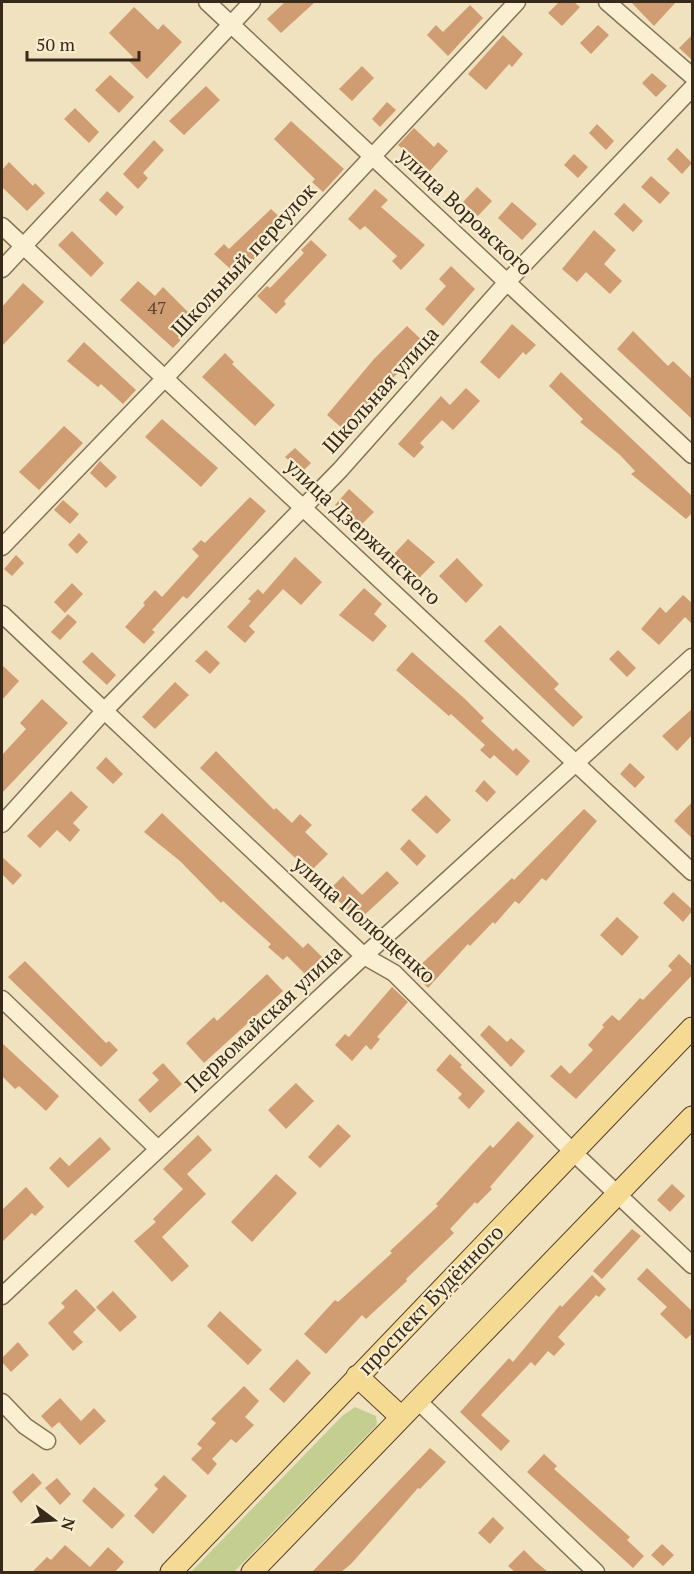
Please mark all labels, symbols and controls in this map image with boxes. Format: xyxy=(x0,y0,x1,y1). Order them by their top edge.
scale bar xyxy=(27,24,140,62)
text: 50 m xyxy=(36,32,76,56)
street label: улица Воровского xyxy=(391,141,539,281)
street label: Школьный переулок xyxy=(165,176,322,342)
house number: 47 xyxy=(147,295,167,319)
street label: Школьная улица xyxy=(316,320,445,459)
street label: улица Дзержинского xyxy=(279,451,448,611)
street label: улица Полющенко xyxy=(286,849,442,989)
street label: Первомайская улица xyxy=(179,938,348,1098)
street label: проспект Будённого xyxy=(351,1218,509,1381)
north arrow xyxy=(24,1490,84,1550)
text: N xyxy=(56,1515,81,1533)

